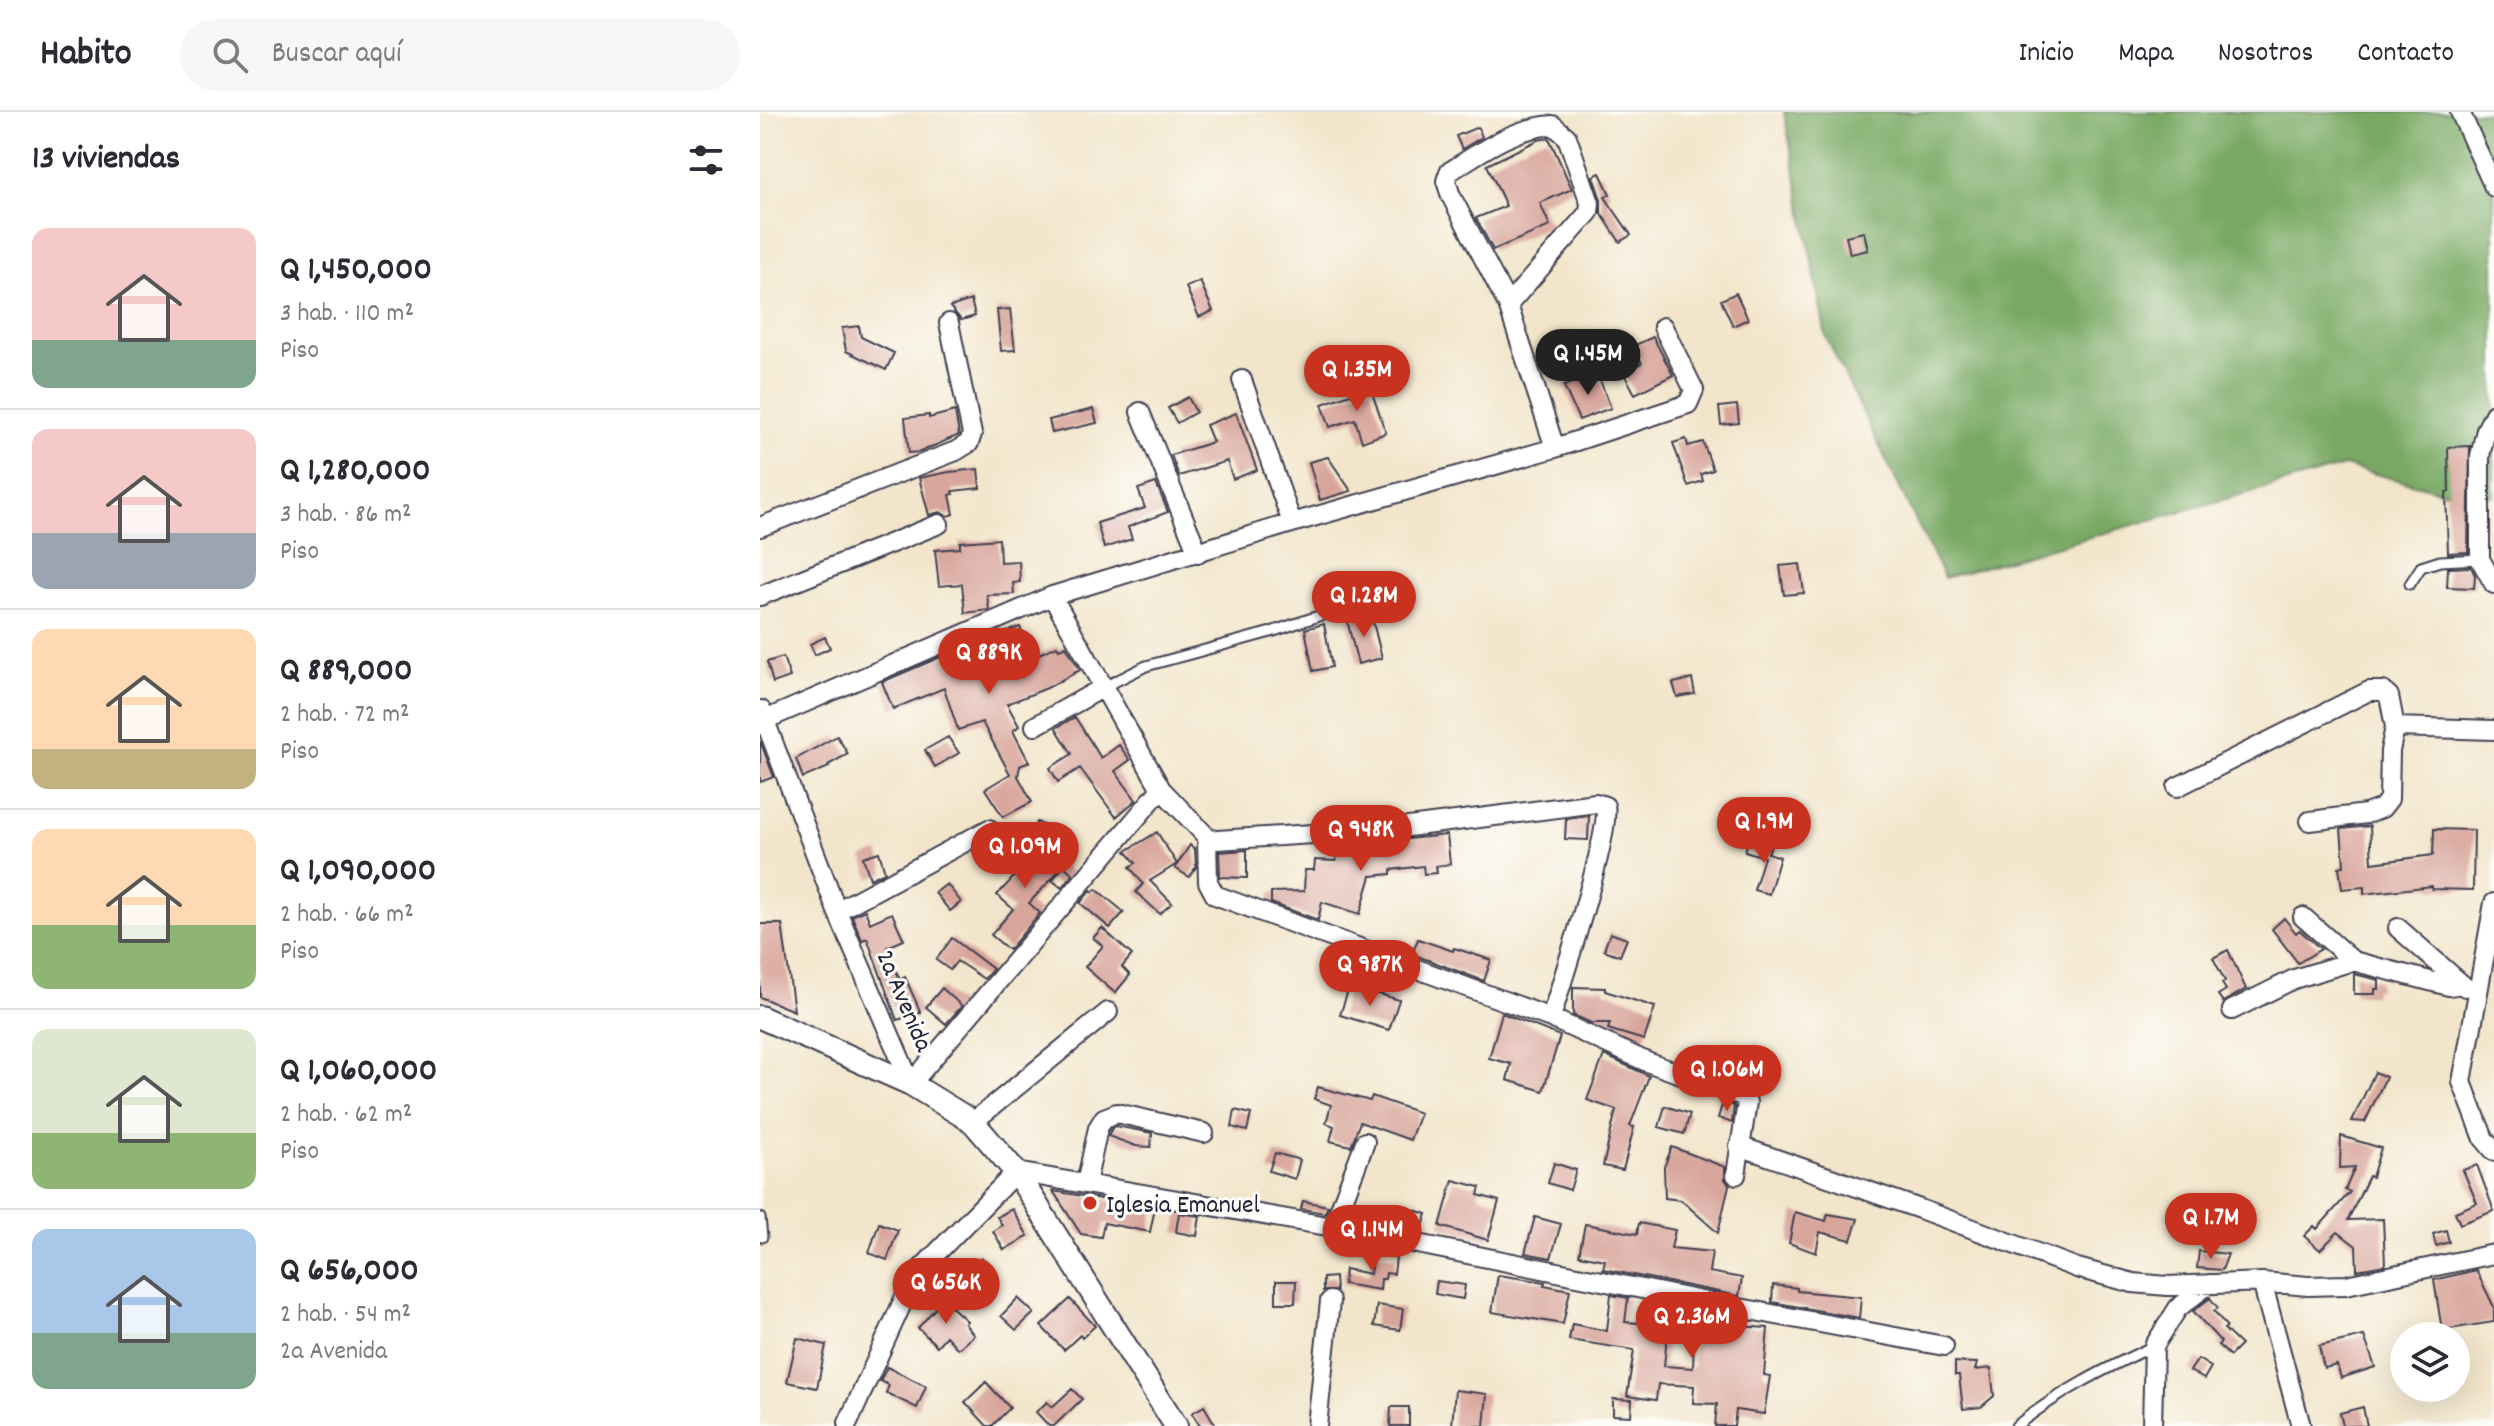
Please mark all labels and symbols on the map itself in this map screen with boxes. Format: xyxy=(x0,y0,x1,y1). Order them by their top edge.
pin: Q 1.45M xyxy=(1514,329,1662,397)
pin: Q 1.35M xyxy=(1283,345,1431,413)
pin: Q 1.28M xyxy=(1290,571,1438,639)
pin: Q 889K xyxy=(924,628,1054,696)
pin: Q 1.9M xyxy=(1699,797,1829,865)
pin: Q 948K xyxy=(1296,805,1426,873)
pin: Q 1.09M xyxy=(951,822,1099,890)
pin: Q 987K xyxy=(1305,940,1435,1008)
street label: 2a Avenida xyxy=(865,945,941,1059)
pin: Q 1.06M xyxy=(1653,1045,1801,1113)
place label: Iglesia Emanuel xyxy=(1106,1188,1260,1225)
pin: Q 1.7M xyxy=(2146,1193,2276,1261)
marker: Iglesia Emanuel xyxy=(1081,1194,1099,1212)
pin: Q 1.14M xyxy=(1298,1205,1446,1273)
pin: Q 656K xyxy=(881,1258,1011,1326)
pin: Q 2.36M xyxy=(1618,1292,1766,1360)

